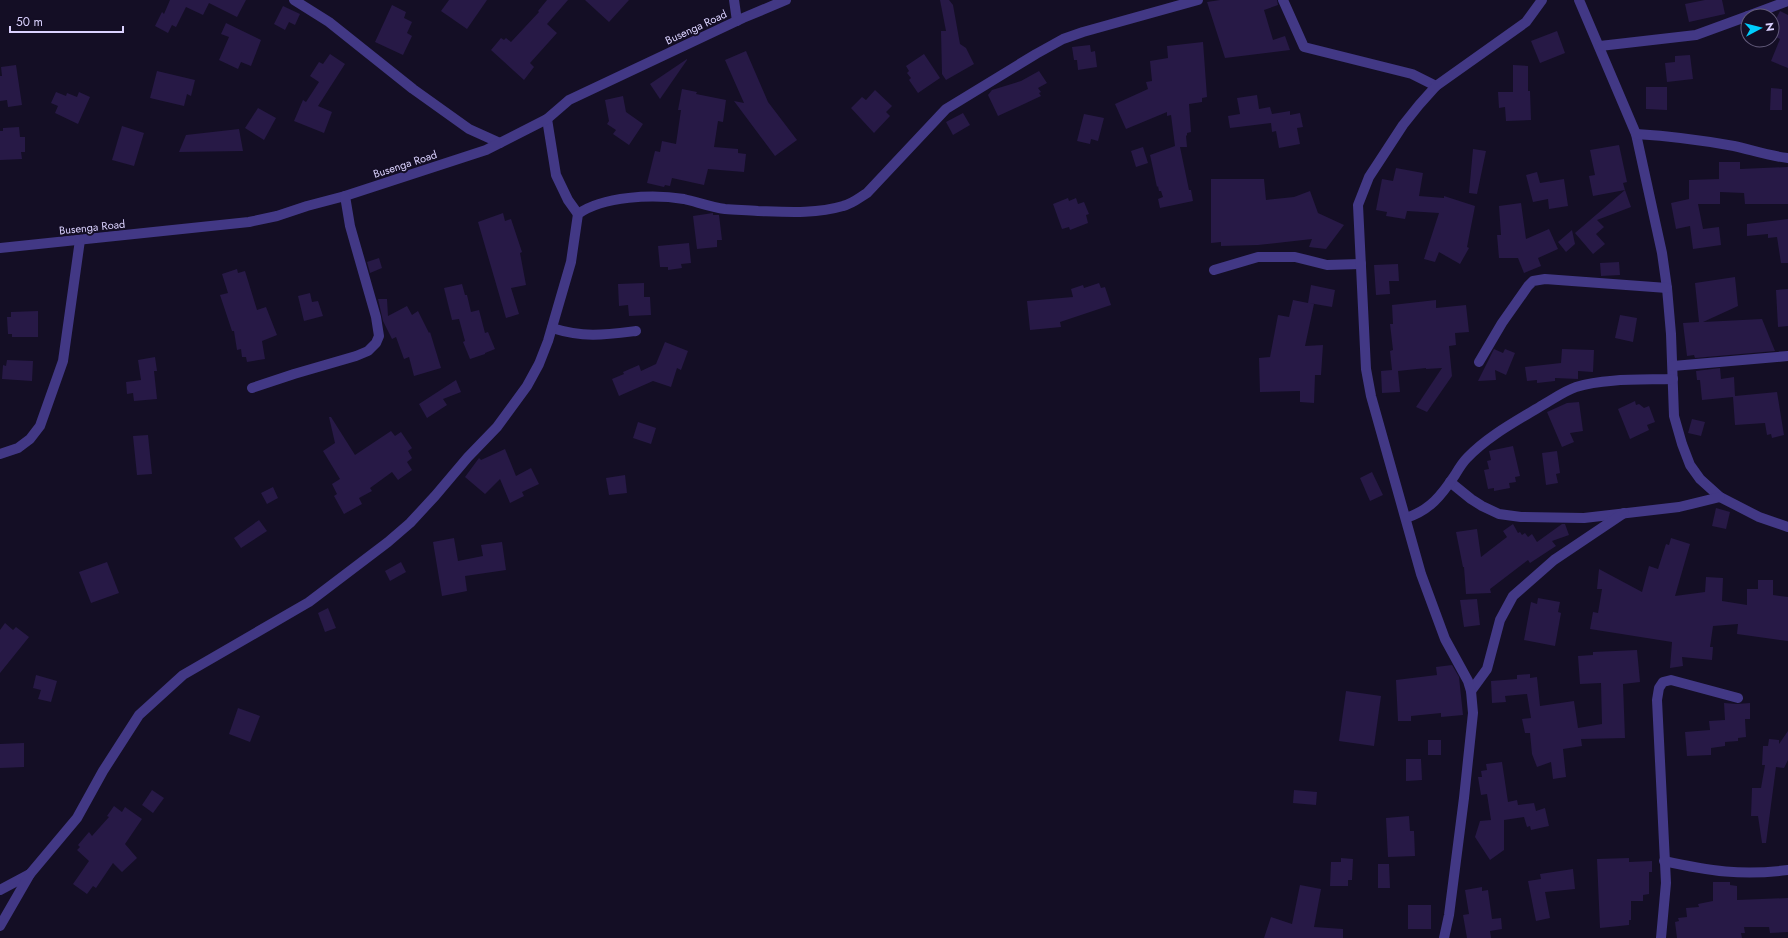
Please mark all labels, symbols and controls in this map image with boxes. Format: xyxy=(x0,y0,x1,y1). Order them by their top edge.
street label: Busenga Road xyxy=(663,6,729,48)
scale bar xyxy=(10,8,123,34)
north arrow xyxy=(1740,8,1780,48)
text: 50 m xyxy=(16,13,43,31)
text: N xyxy=(1761,21,1778,32)
street label: Busenga Road xyxy=(371,146,439,182)
street label: Busenga Road xyxy=(58,216,126,238)

